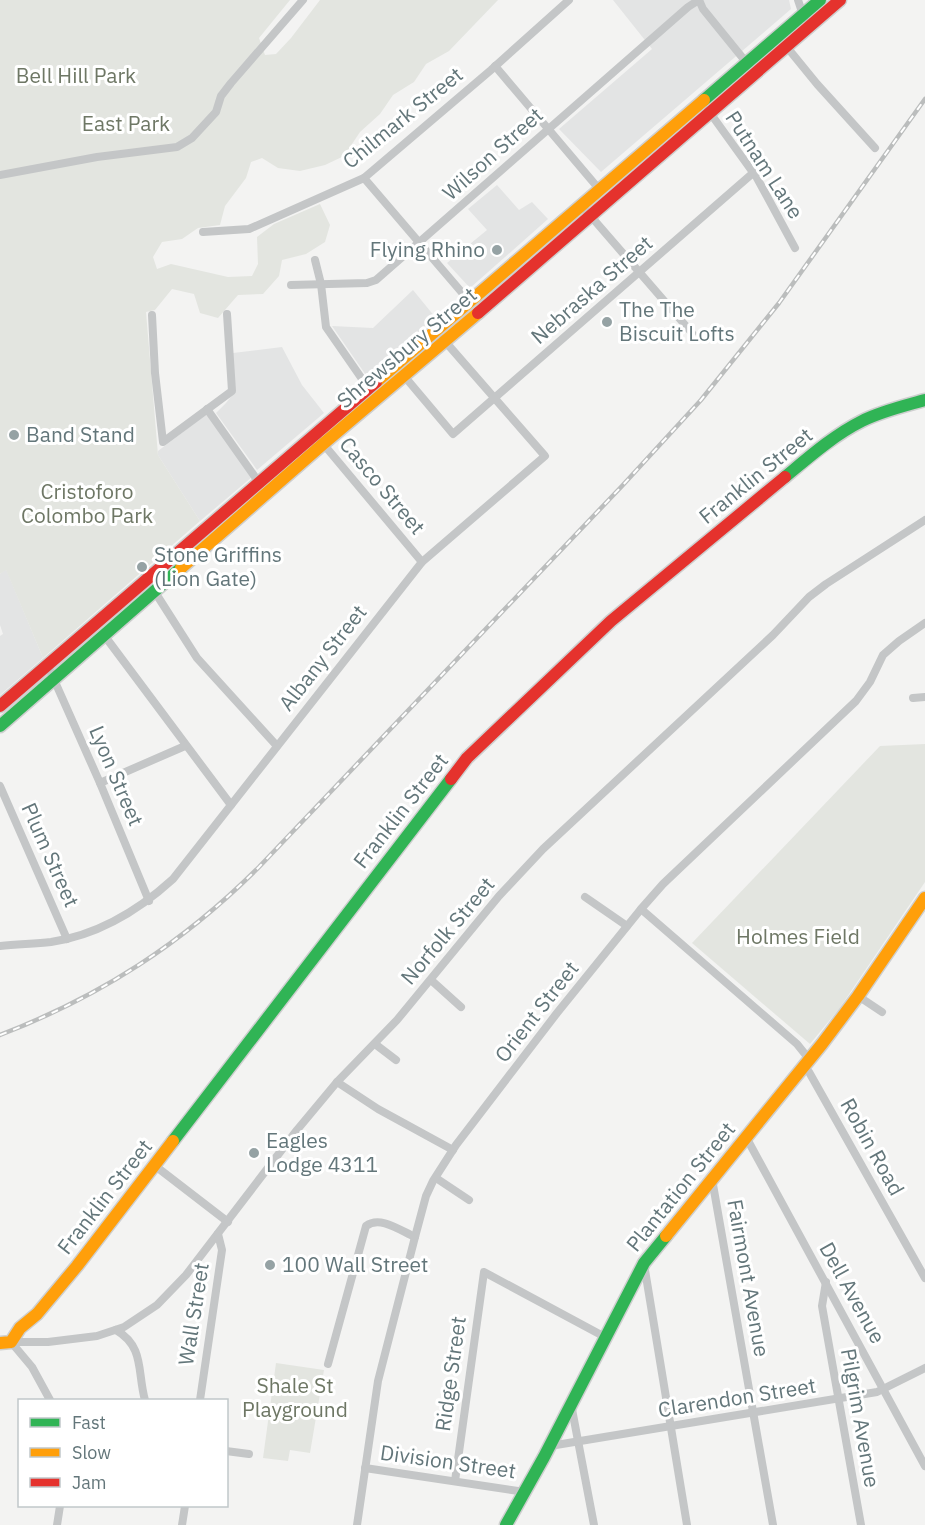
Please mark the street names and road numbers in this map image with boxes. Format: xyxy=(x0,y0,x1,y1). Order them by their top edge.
street label: Chilmark Street xyxy=(337,60,468,174)
street label: Wilson Street xyxy=(436,101,549,206)
street label: Putnam Lane xyxy=(719,105,810,224)
street label: Nebraska Street xyxy=(525,229,658,350)
street label: Shrewsbury Street xyxy=(331,280,482,414)
street label: Franklin Street xyxy=(693,421,818,530)
street label: Casco Street xyxy=(334,431,432,540)
street label: Albany Street xyxy=(272,599,372,716)
street label: Lyon Street xyxy=(83,721,151,830)
street label: Franklin Street xyxy=(347,747,454,874)
street label: Plum Street xyxy=(15,798,86,911)
street label: Norfolk Street xyxy=(394,871,500,990)
street label: Orient Street xyxy=(488,955,585,1068)
street label: Robin Road xyxy=(835,1093,911,1200)
street label: Plantation Street xyxy=(619,1116,741,1257)
street label: Franklin Street xyxy=(51,1133,158,1260)
street label: Fairmont Avenue xyxy=(721,1197,777,1359)
street label: Dell Avenue xyxy=(813,1237,892,1348)
street label: Wall Street xyxy=(171,1260,215,1367)
street label: Ridge Street xyxy=(428,1315,472,1433)
street label: Pilgrim Avenue xyxy=(835,1346,887,1490)
street label: Clarendon Street xyxy=(656,1371,818,1423)
street label: Division Street xyxy=(379,1438,518,1484)

